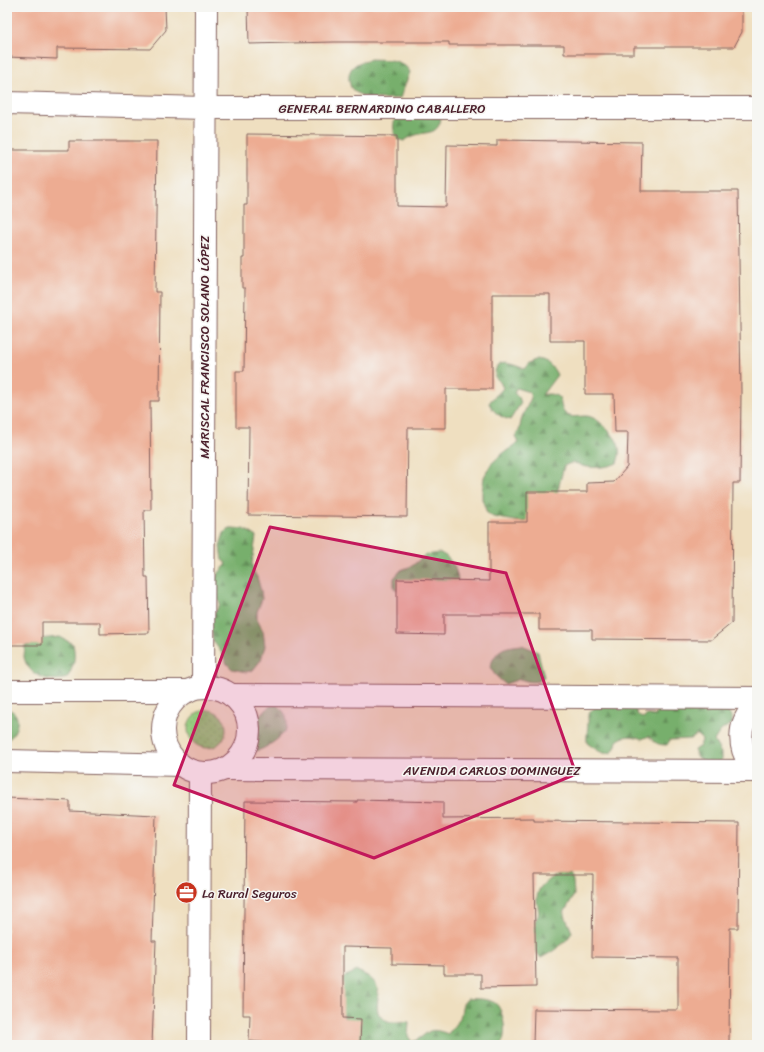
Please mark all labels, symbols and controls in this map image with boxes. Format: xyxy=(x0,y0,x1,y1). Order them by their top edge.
street label: GENERAL BERNARDINO CABALLERO xyxy=(278,97,486,120)
street label: MARISCAL FRANCISCO SOLANO LÓPEZ xyxy=(193,235,216,459)
street label: AVENIDA CARLOS DOMINGUEZ xyxy=(402,759,581,782)
office icon: La Rural Seguros xyxy=(173,880,199,906)
place label: La Rural Seguros xyxy=(202,882,297,905)

